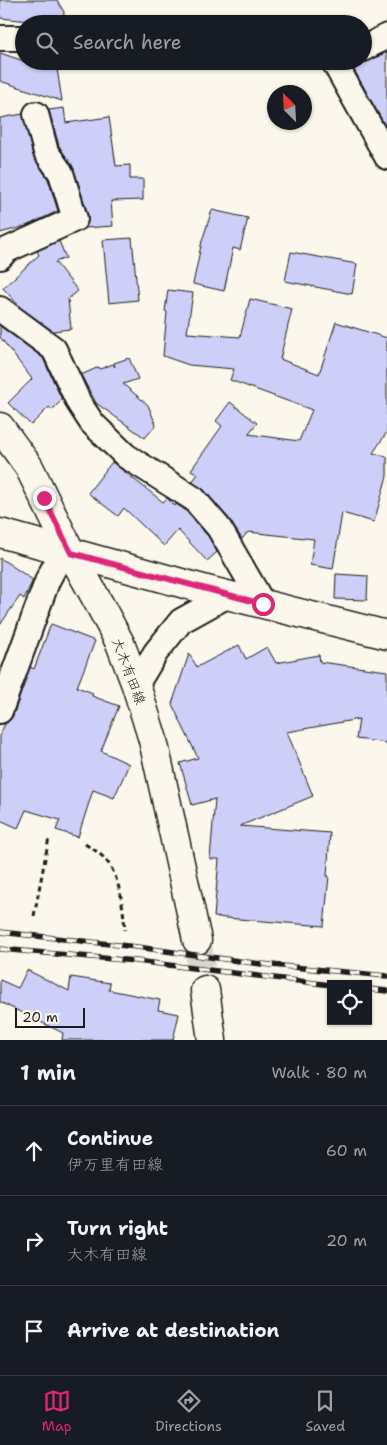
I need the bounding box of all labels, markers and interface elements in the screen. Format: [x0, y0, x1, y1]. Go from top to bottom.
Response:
search box [15, 15, 372, 70]
icon: search [33, 29, 61, 57]
text: Search here [73, 30, 182, 55]
north arrow [267, 85, 312, 130]
route end [33, 487, 56, 510]
route start [252, 593, 275, 616]
street label: 大木有田線 [108, 635, 150, 707]
map controls [327, 980, 372, 1025]
button: locate [327, 980, 372, 1025]
scale bar [15, 1005, 85, 1028]
text: 20 m [22, 1008, 58, 1026]
text: 1 min [20, 1059, 76, 1087]
text: Walk · 80 m [272, 1062, 367, 1083]
text: Continue [67, 1126, 153, 1151]
icon: ahead [20, 1137, 48, 1165]
text: 60 m [326, 1140, 367, 1161]
text: 伊万里有田線 [67, 1154, 163, 1175]
text: Turn right [67, 1216, 168, 1241]
icon: right [20, 1227, 48, 1255]
text: 20 m [326, 1230, 367, 1251]
text: 大木有田線 [67, 1244, 147, 1265]
icon: arrive [20, 1317, 48, 1345]
text: Arrive at destination [67, 1318, 279, 1343]
tab: Map [42, 1387, 72, 1435]
tab: Directions [155, 1387, 222, 1435]
tab: Saved [306, 1387, 345, 1435]

